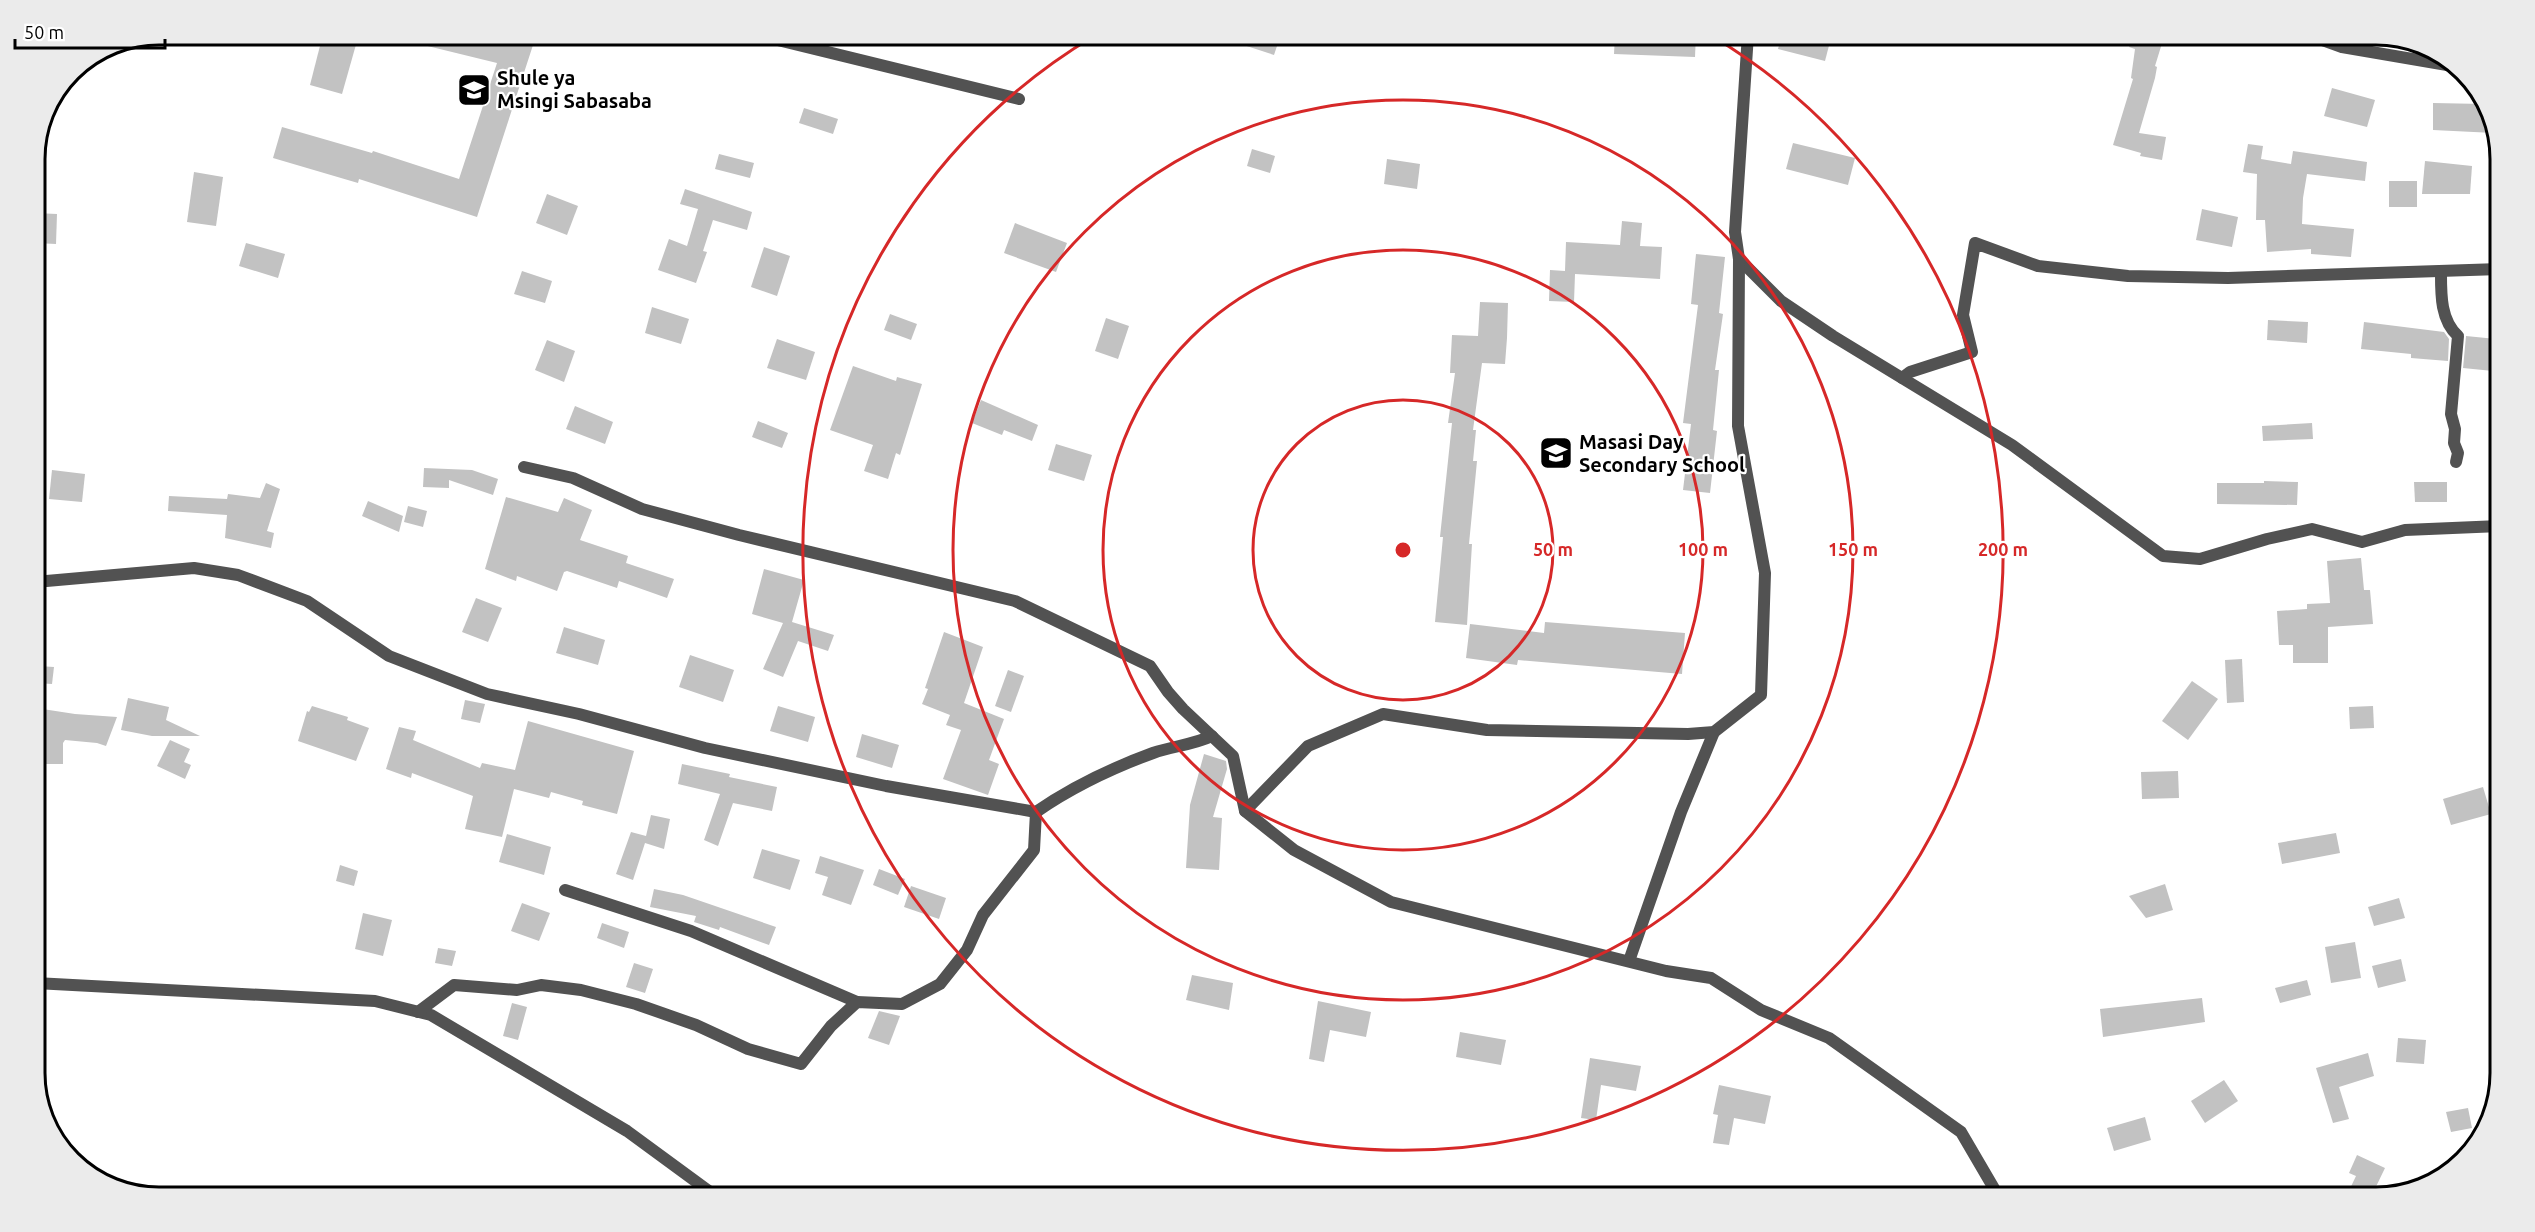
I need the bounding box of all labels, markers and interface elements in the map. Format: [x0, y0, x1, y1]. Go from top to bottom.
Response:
scale bar [15, 12, 165, 50]
text: 50 m [24, 22, 64, 42]
place label: Shule ya Msingi Sabasaba [497, 66, 652, 112]
school or university icon: Shule ya Msingi Sabasaba [456, 72, 492, 108]
place label: Masasi Day Secondary School [1579, 430, 1745, 476]
school or university icon: Masasi Day Secondary School [1538, 435, 1574, 471]
text: 50 m [1533, 539, 1573, 559]
text: 100 m [1678, 539, 1728, 559]
text: 150 m [1828, 539, 1878, 559]
text: 200 m [1978, 539, 2028, 559]
centre of rings [1393, 540, 1413, 560]

